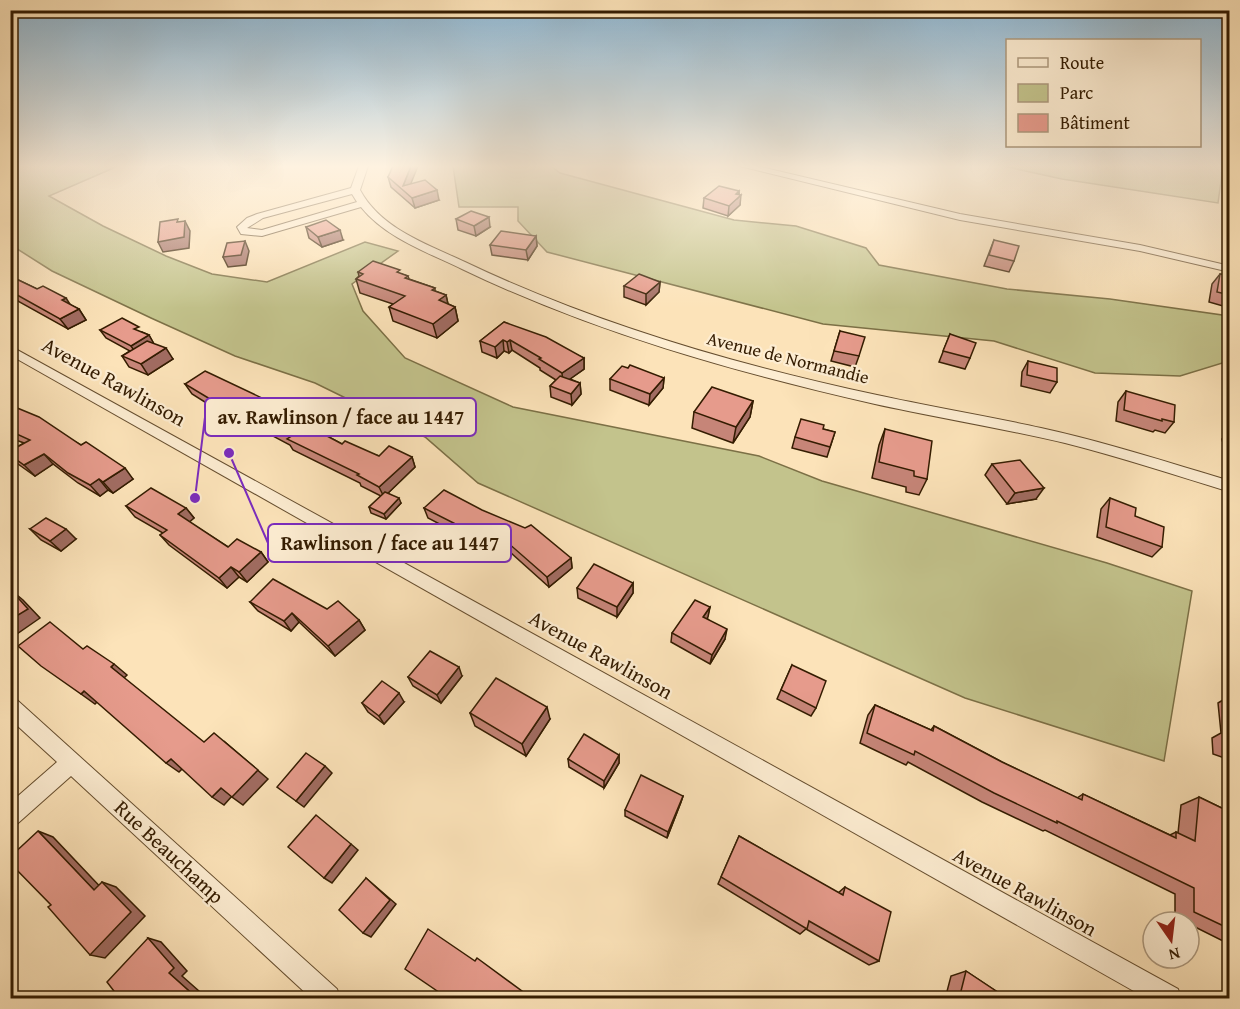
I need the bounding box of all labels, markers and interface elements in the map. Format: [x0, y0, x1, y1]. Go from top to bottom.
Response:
legend [1006, 39, 1201, 147]
text: Route [1060, 49, 1104, 76]
text: Parc [1060, 79, 1093, 106]
text: Bâtiment [1060, 109, 1130, 136]
street label: Avenue de Normandie [704, 324, 872, 391]
street label: Avenue Rawlinson [37, 329, 192, 434]
callout: av. Rawlinson / face au 1447 [205, 398, 476, 436]
text: av. Rawlinson / face au 1447 [218, 402, 464, 431]
callout: Rawlinson / face au 1447 [268, 524, 511, 562]
text: Rawlinson / face au 1447 [281, 528, 499, 557]
street label: Avenue Rawlinson [524, 602, 679, 707]
street label: Rue Beauchamp [108, 792, 231, 911]
street label: Avenue Rawlinson [948, 839, 1103, 944]
north arrow [1141, 910, 1201, 970]
text: N [1166, 942, 1183, 968]

